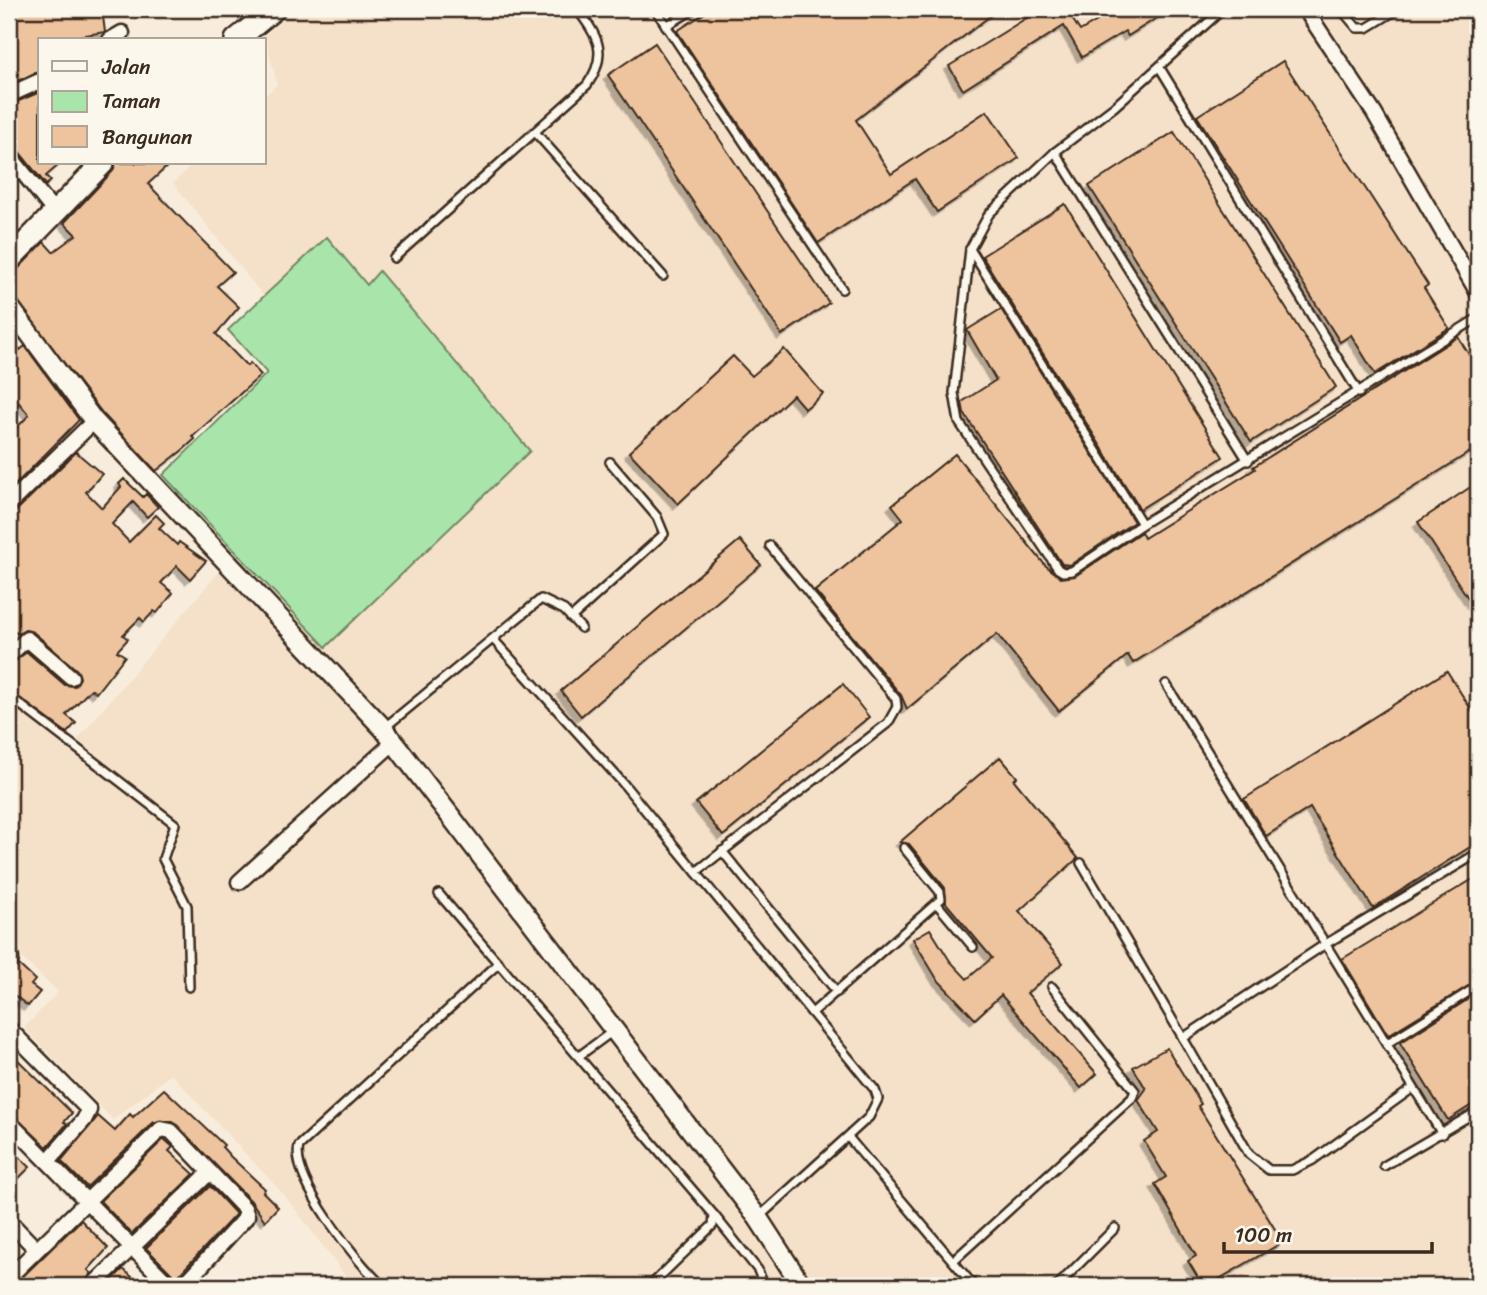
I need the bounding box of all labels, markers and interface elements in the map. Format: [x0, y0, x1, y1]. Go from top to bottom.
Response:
legend [38, 38, 266, 164]
text: Jalan [101, 48, 150, 86]
text: Taman [102, 82, 160, 120]
text: Bangunan [102, 118, 192, 156]
scale bar [1224, 1211, 1433, 1255]
text: 100 m [1235, 1216, 1292, 1254]

